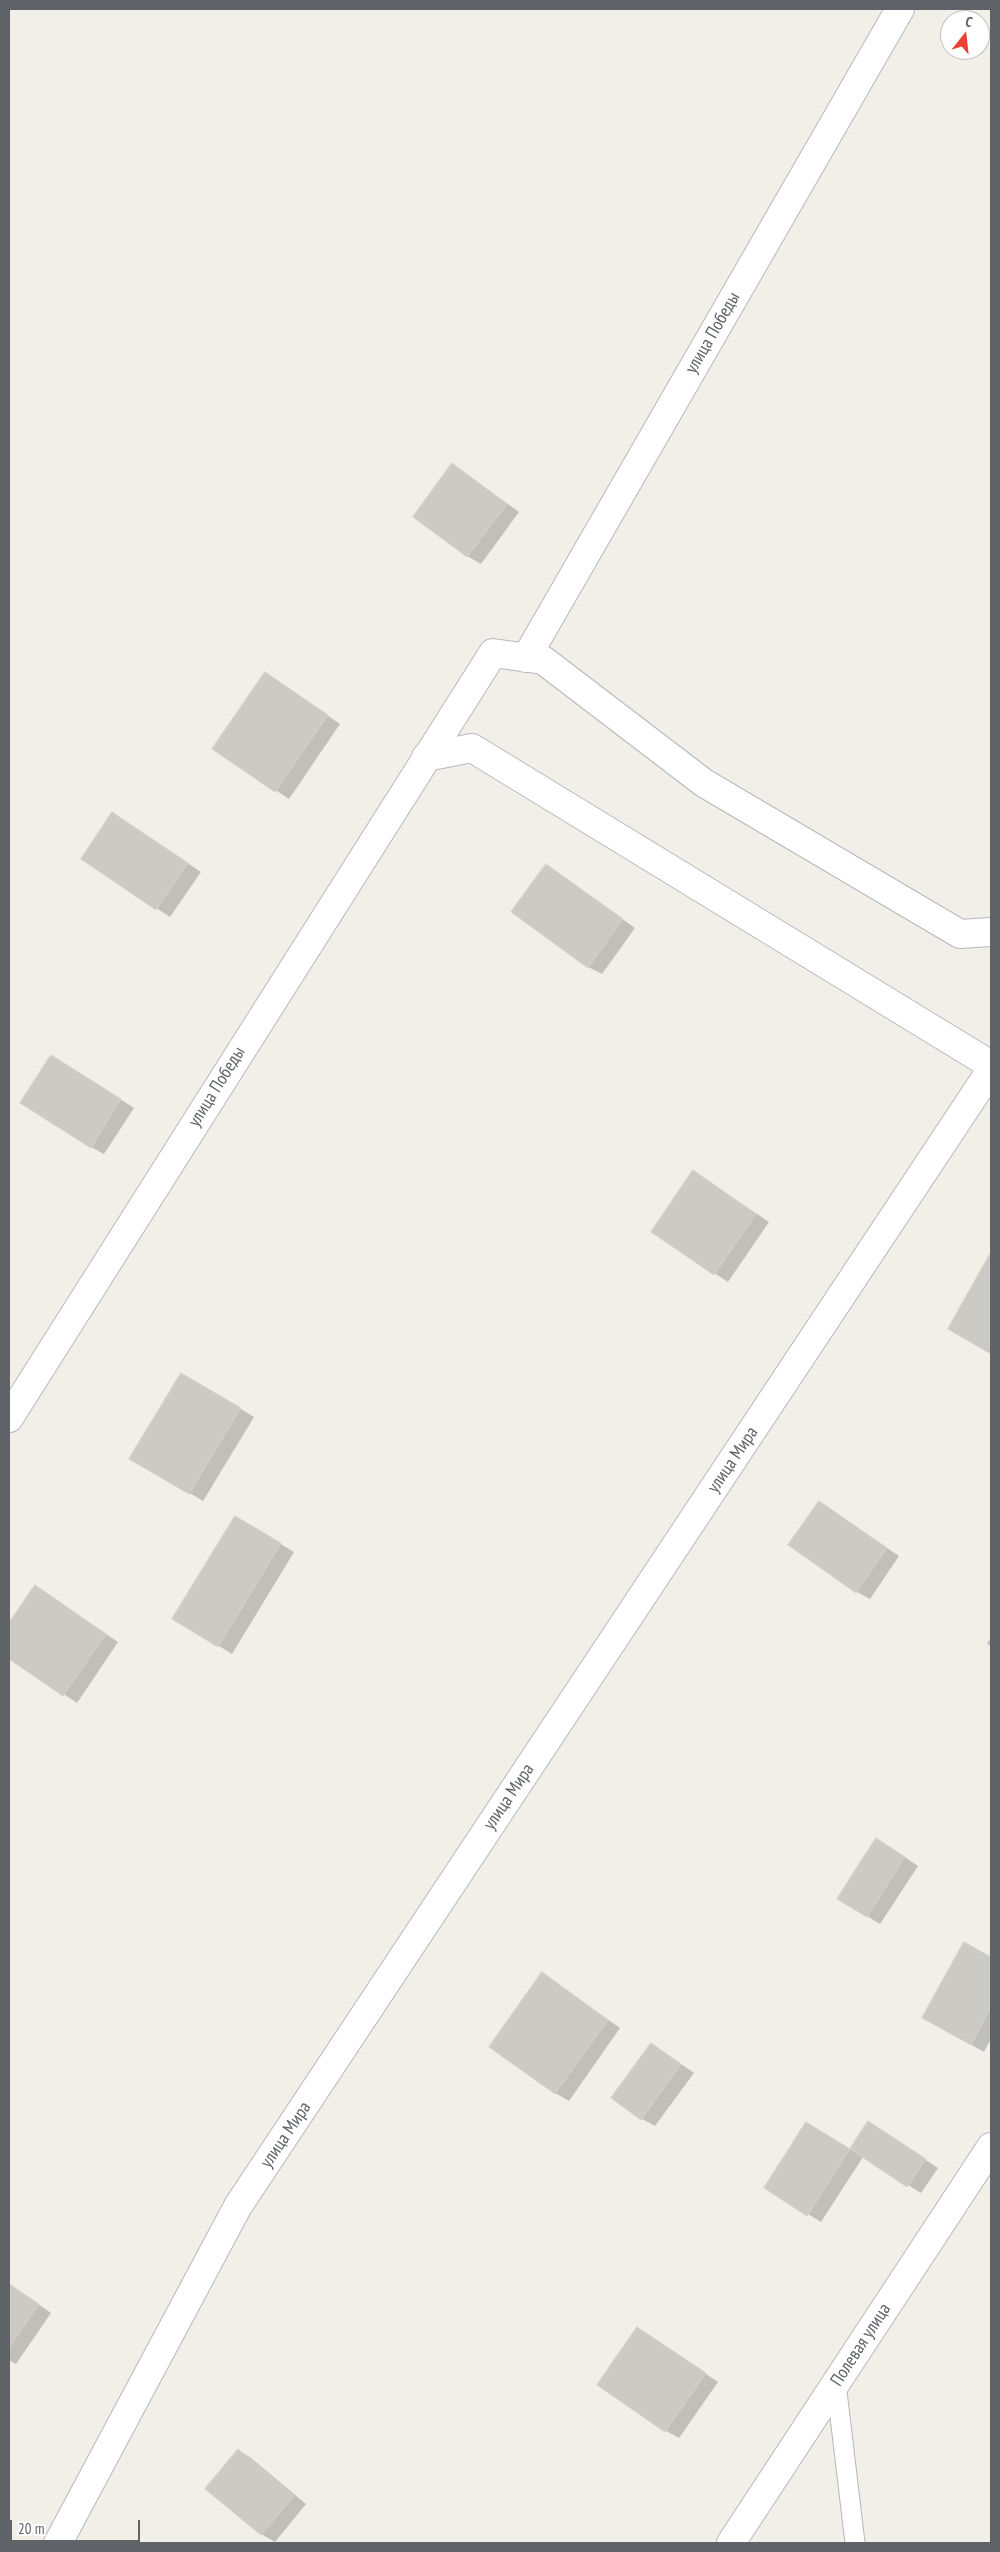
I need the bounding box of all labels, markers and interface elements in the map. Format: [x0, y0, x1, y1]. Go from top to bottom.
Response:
north arrow [940, 10, 990, 60]
text: С [963, 12, 974, 31]
street label: улица Победы [681, 288, 745, 378]
street label: улица Победы [184, 1043, 250, 1131]
street label: улица Мира [703, 1423, 763, 1497]
street label: улица Мира [479, 1760, 539, 1834]
street label: улица Мира [256, 2098, 316, 2172]
street label: Полевая улица [826, 2300, 896, 2390]
scale bar [12, 2510, 142, 2542]
text: 20 m [18, 2519, 44, 2538]

